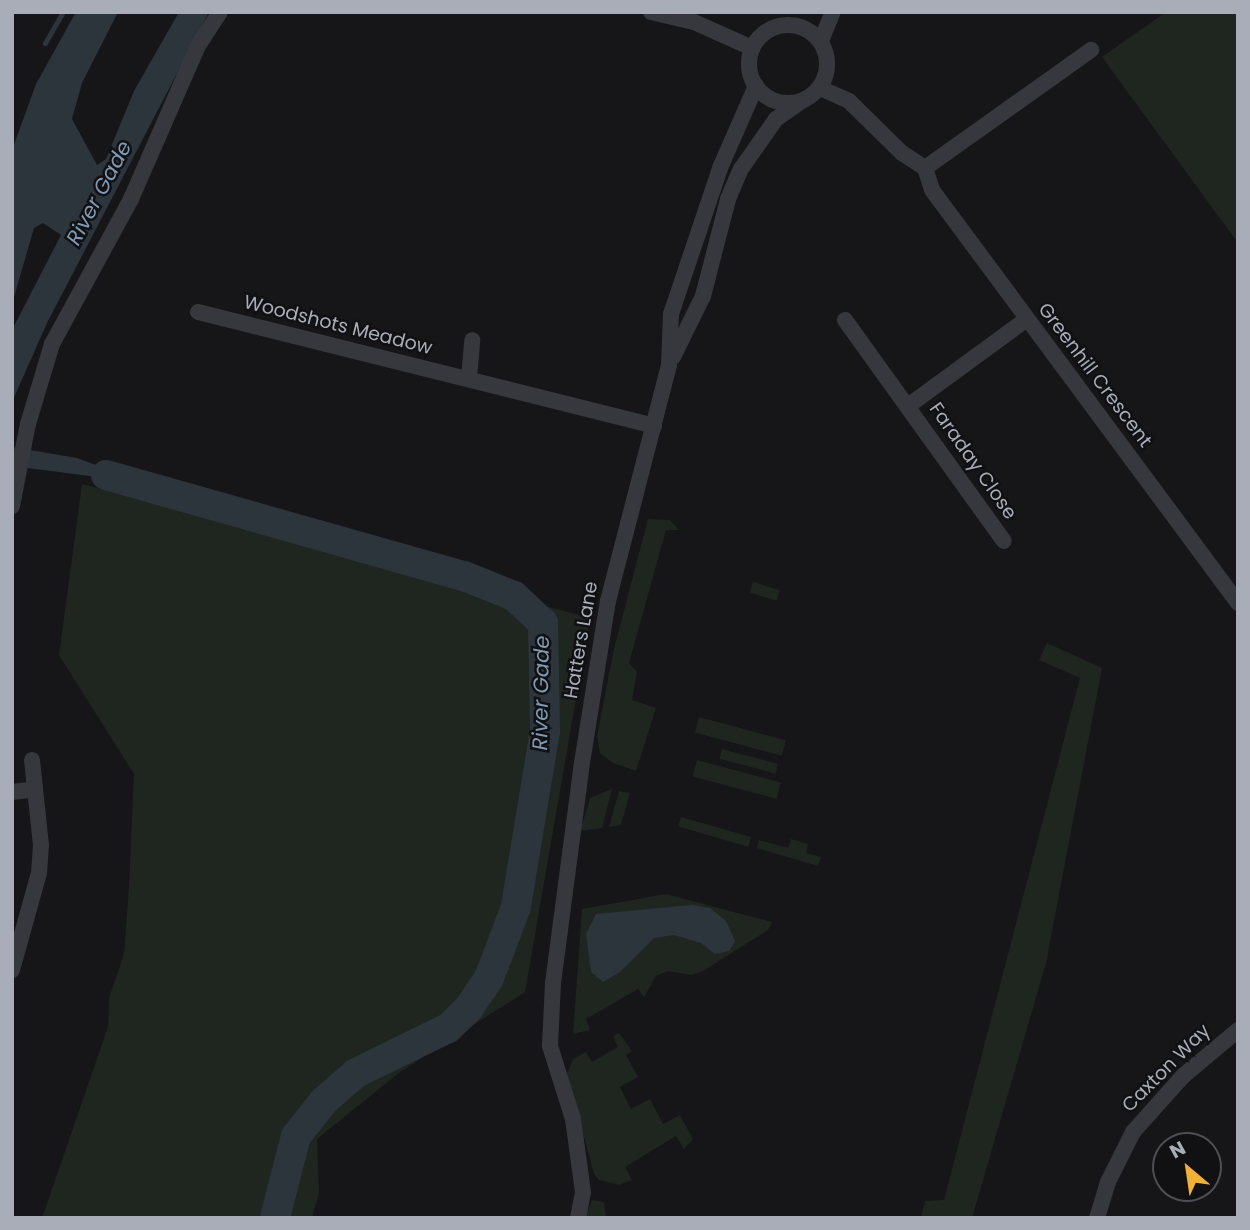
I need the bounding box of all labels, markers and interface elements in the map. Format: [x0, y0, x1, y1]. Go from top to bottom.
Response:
water label: River Gade [61, 137, 137, 249]
street label: Woodshots Meadow [241, 291, 435, 359]
street label: Greenhill Crescent [1033, 298, 1157, 452]
street label: Faraday Close [924, 398, 1022, 524]
street label: Hatters Lane [559, 580, 603, 700]
water label: River Gade [527, 636, 555, 750]
street label: Caxton Way [1117, 1019, 1215, 1117]
north arrow [1152, 1132, 1222, 1202]
text: N [1165, 1135, 1190, 1165]

